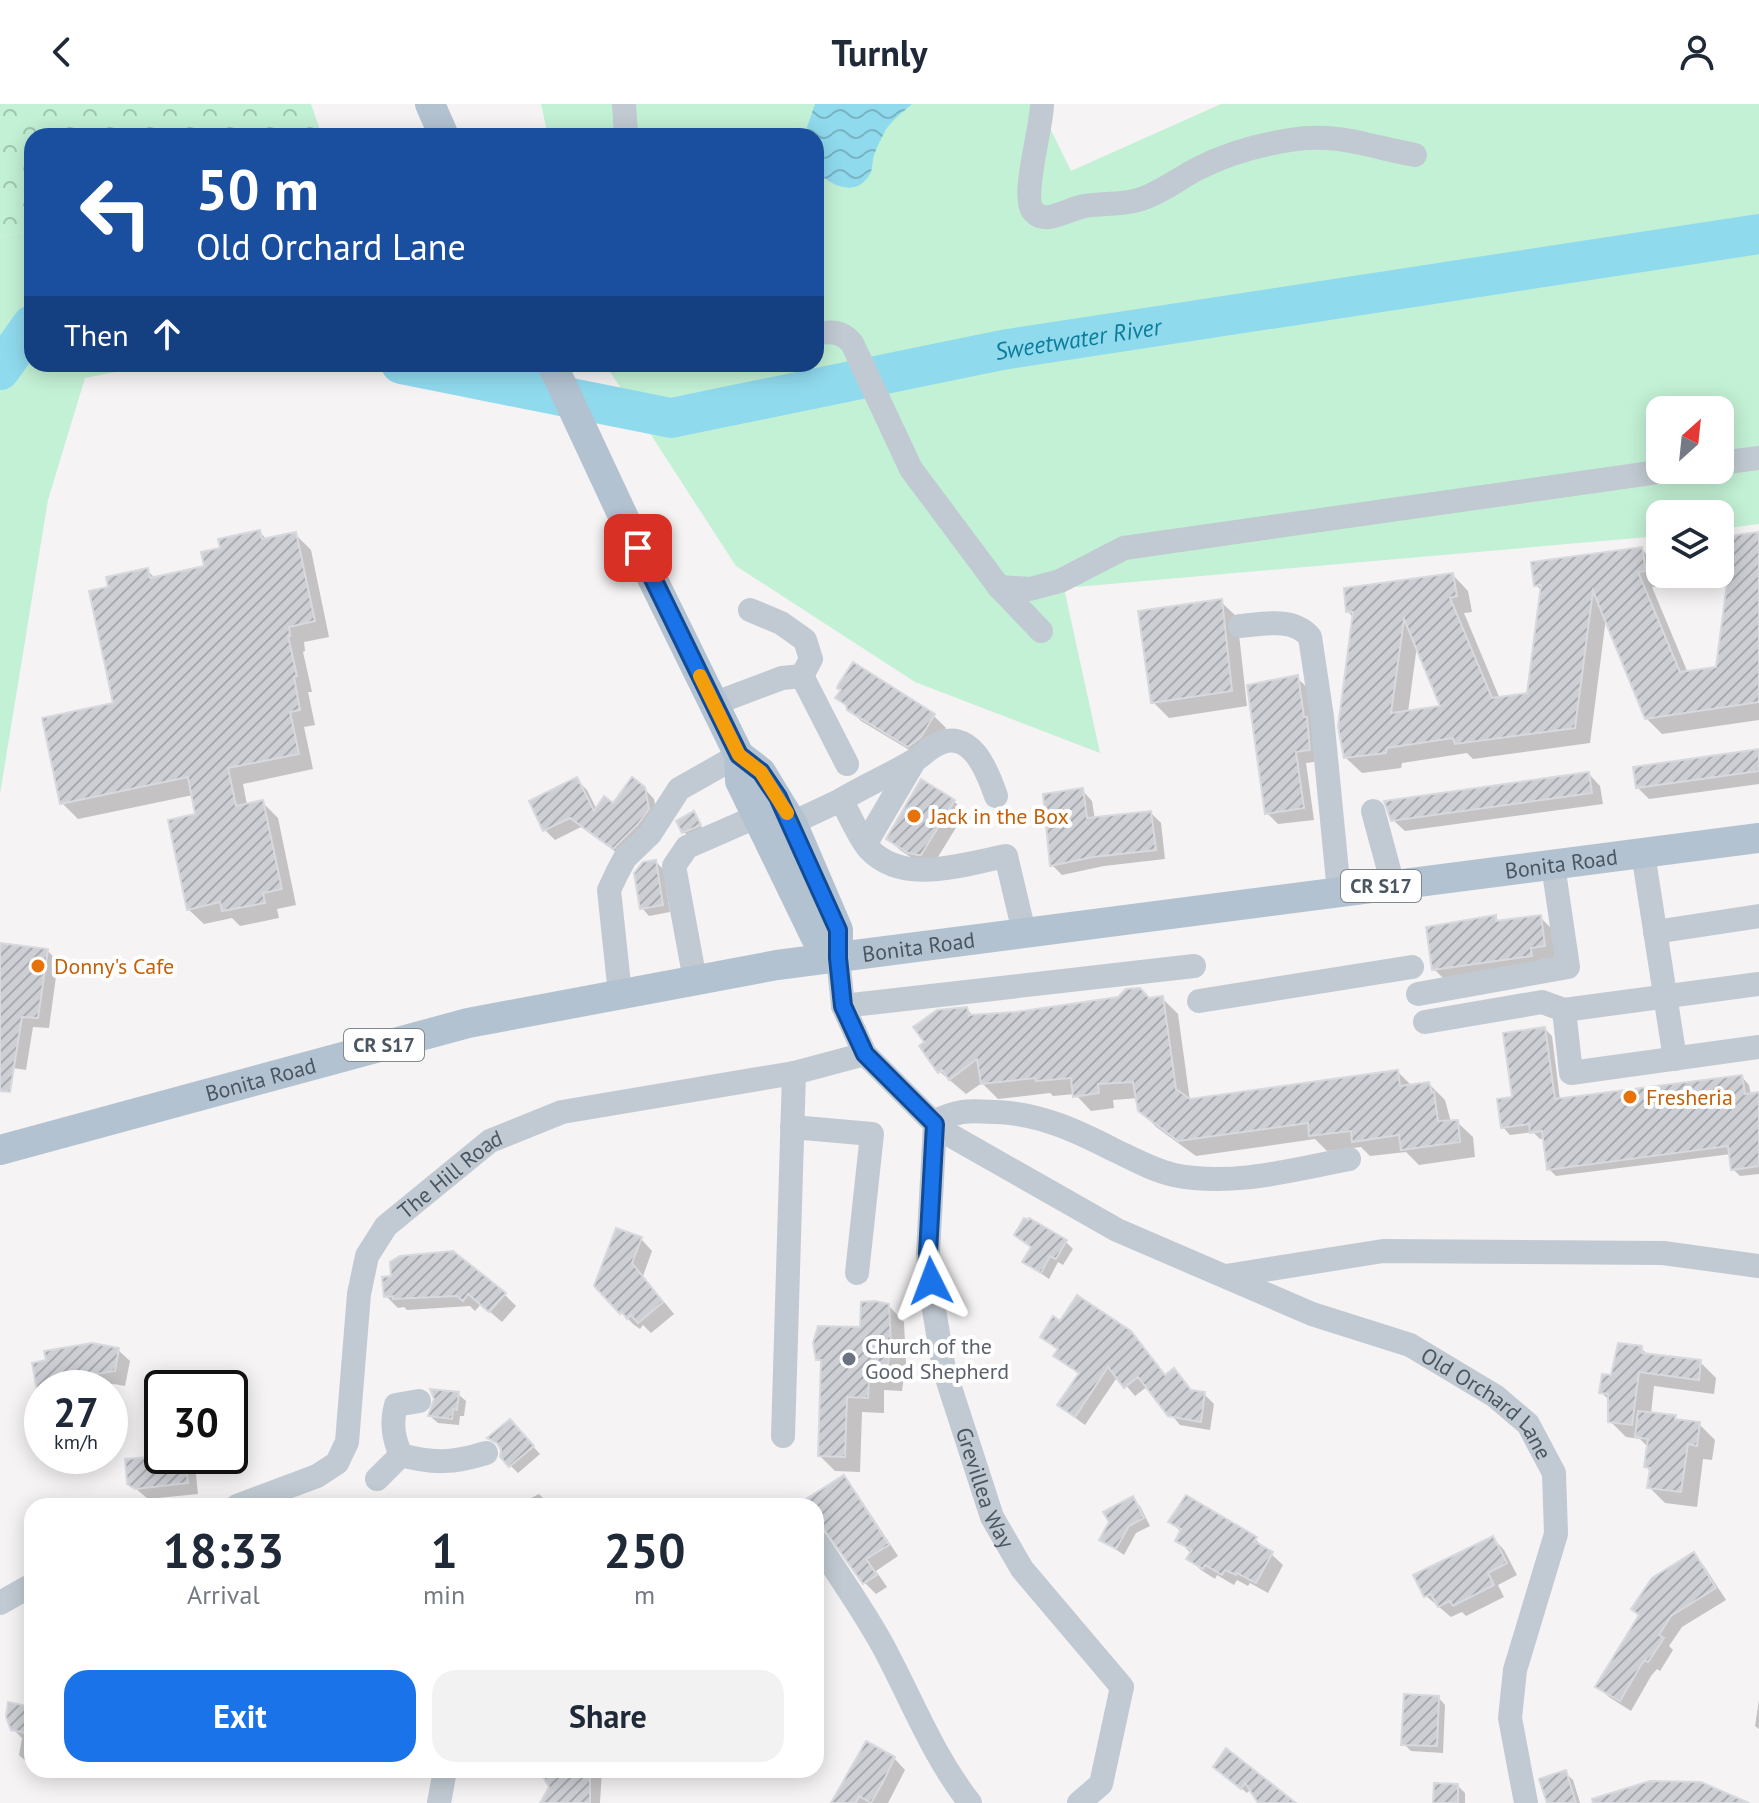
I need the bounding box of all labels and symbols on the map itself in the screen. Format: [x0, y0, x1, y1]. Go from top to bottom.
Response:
water label: Sweetwater River [992, 310, 1165, 367]
north arrow [1646, 396, 1734, 484]
pin [604, 514, 672, 582]
place label: Jack in the Box [929, 802, 1069, 830]
marker: Jack in the Box [905, 807, 923, 825]
street label: Bonita Road [1503, 842, 1619, 885]
road number: CR S17 [1341, 870, 1421, 902]
street label: Bonita Road [860, 926, 977, 968]
place label: Donny's Cafe [54, 952, 174, 980]
marker: Donny's Cafe [29, 957, 47, 975]
road number: CR S17 [344, 1029, 424, 1061]
street label: Bonita Road [202, 1051, 319, 1108]
place label: Fresheria [1646, 1083, 1733, 1111]
marker: Fresheria [1621, 1088, 1639, 1106]
street label: The Hill Road [392, 1124, 506, 1225]
position arrow [889, 1239, 973, 1323]
place label: Church of the Good Shepherd [865, 1332, 1009, 1385]
street label: Old Orchard Lane [1416, 1341, 1558, 1464]
marker: Church of the Good Shepherd [840, 1350, 858, 1368]
speed limit sign: 30 [144, 1370, 248, 1474]
street label: Grevillea Way [950, 1424, 1021, 1554]

